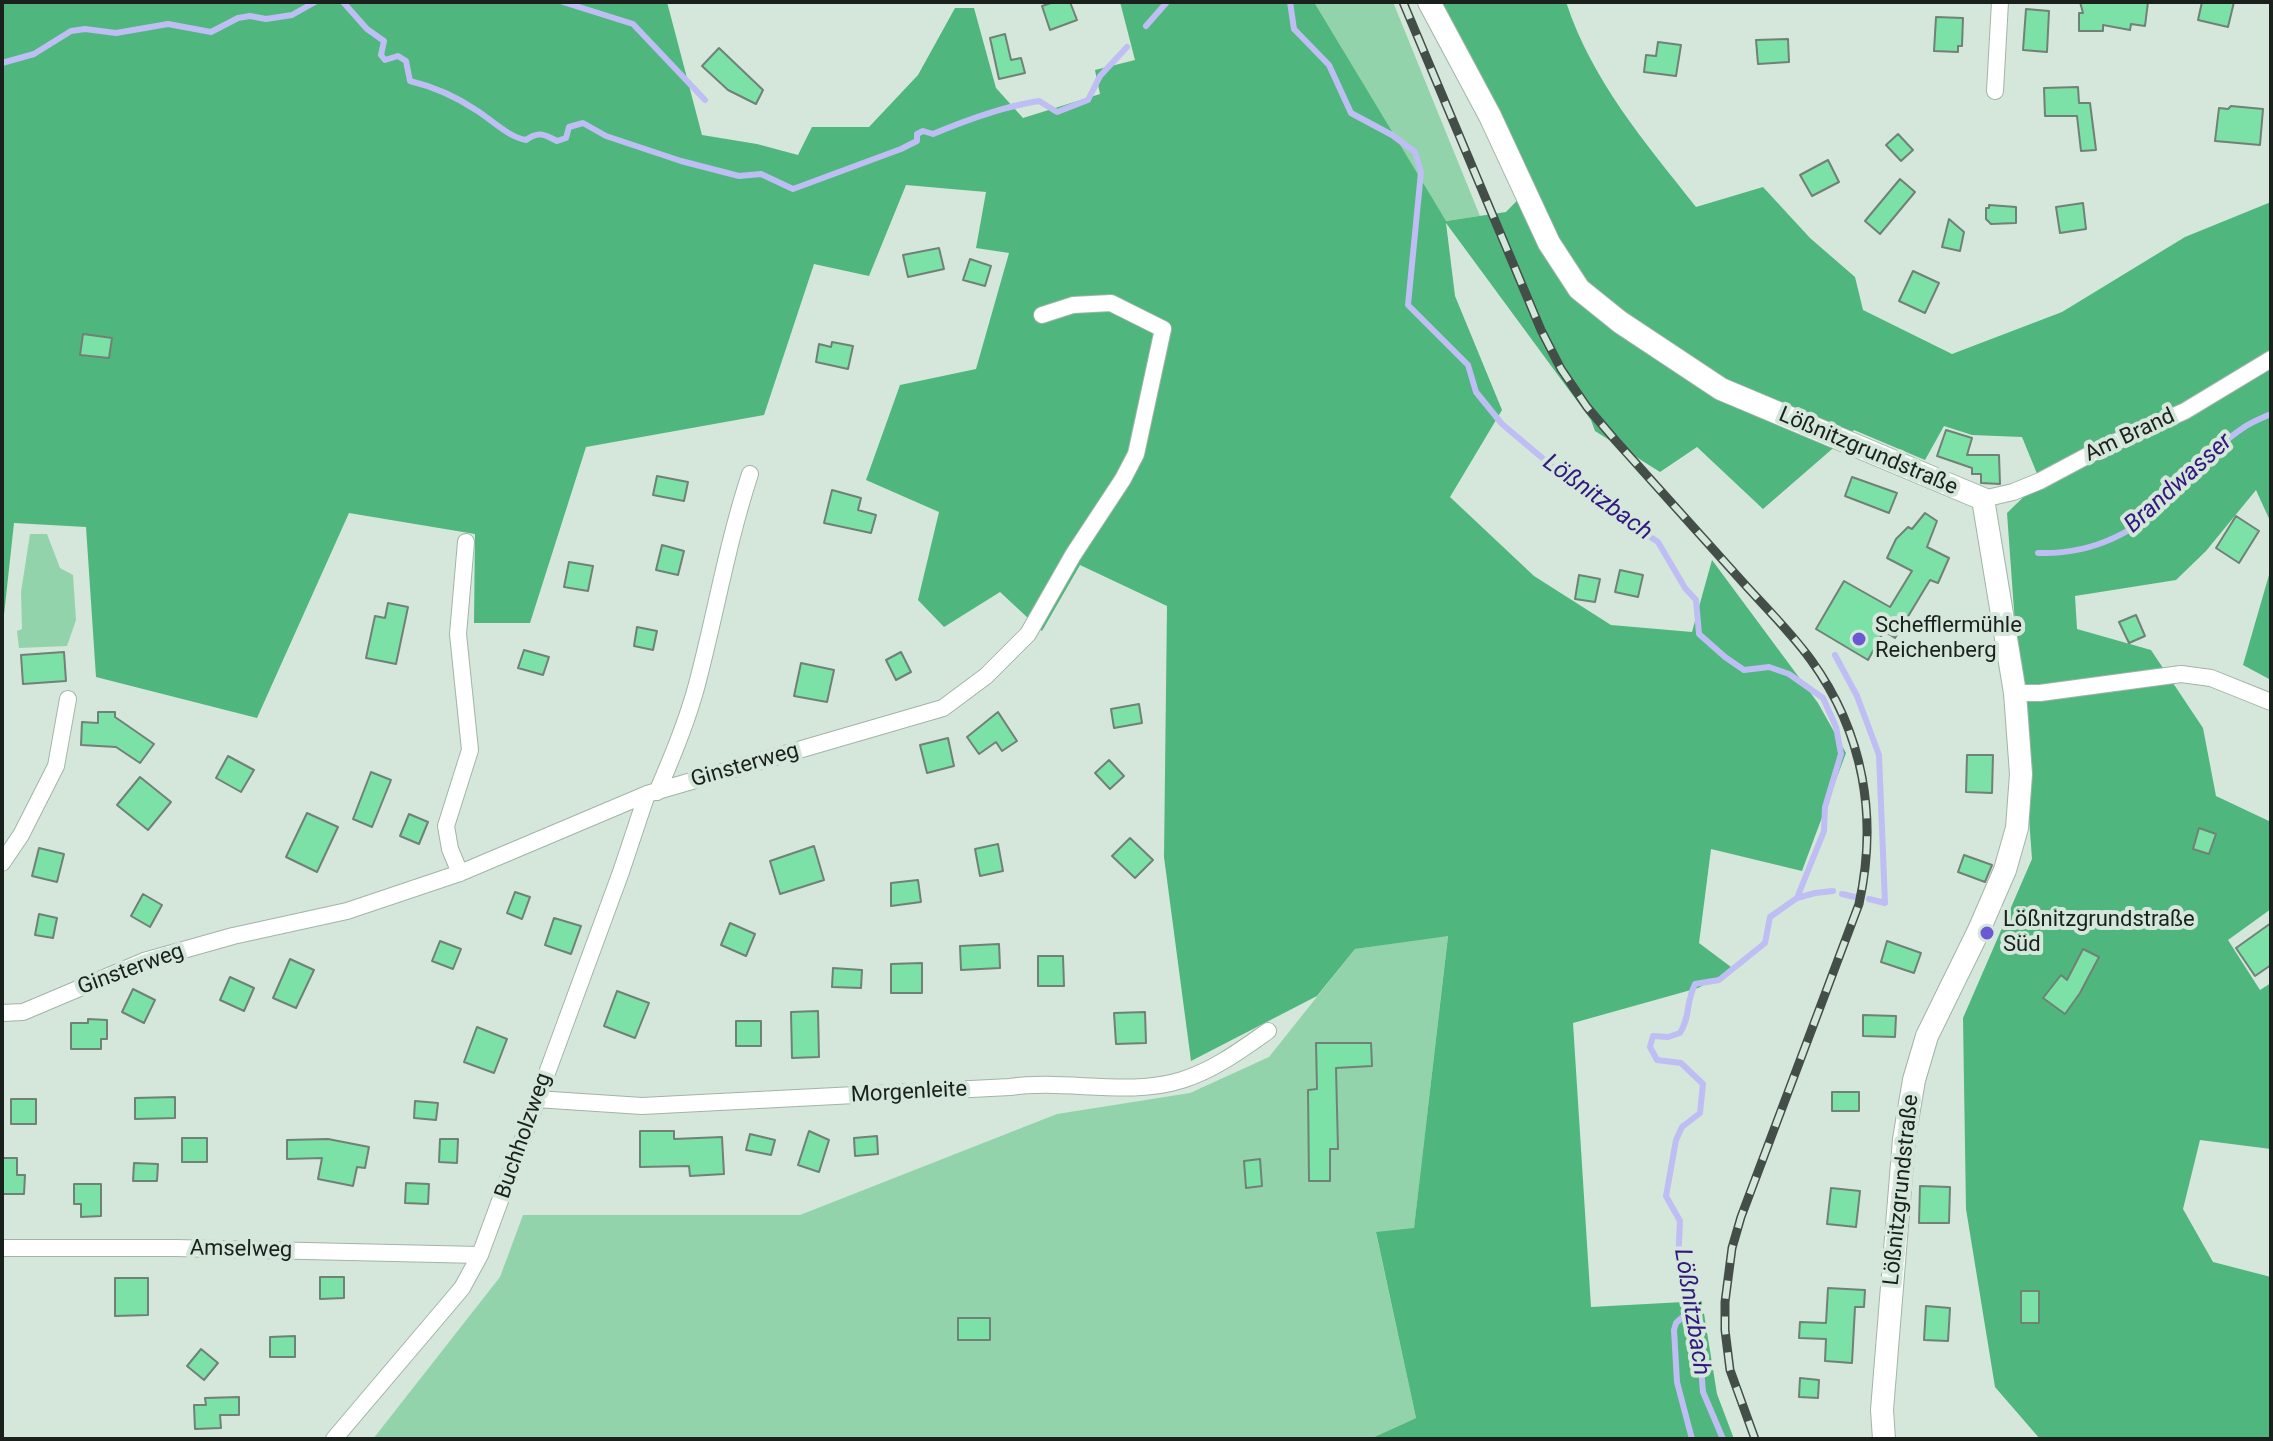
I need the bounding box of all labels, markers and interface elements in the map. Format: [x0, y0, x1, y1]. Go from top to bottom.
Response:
street label: Lößnitzgrundstraße [1775, 402, 1961, 502]
street label: Am Brand [2081, 404, 2179, 468]
water label: Brandwasser [2119, 428, 2239, 540]
water label: Lößnitzbach [1537, 449, 1657, 547]
place label: Schefflermühle Reichenberg [1875, 613, 2022, 664]
marker: Schefflermühle Reichenberg [1850, 630, 1868, 648]
street label: Ginsterweg [688, 738, 802, 794]
place label: Lößnitzgrundstraße Süd [2003, 907, 2195, 958]
marker: Lößnitzgrundstraße Süd [1978, 924, 1996, 942]
street label: Ginsterweg [74, 939, 188, 1001]
street label: Buchholzweg [490, 1070, 558, 1202]
street label: Morgenleite [850, 1077, 968, 1109]
street label: Lößnitzgrundstraße [1879, 1093, 1925, 1287]
street label: Amselweg [189, 1236, 293, 1264]
water label: Lößnitzbach [1667, 1246, 1715, 1378]

